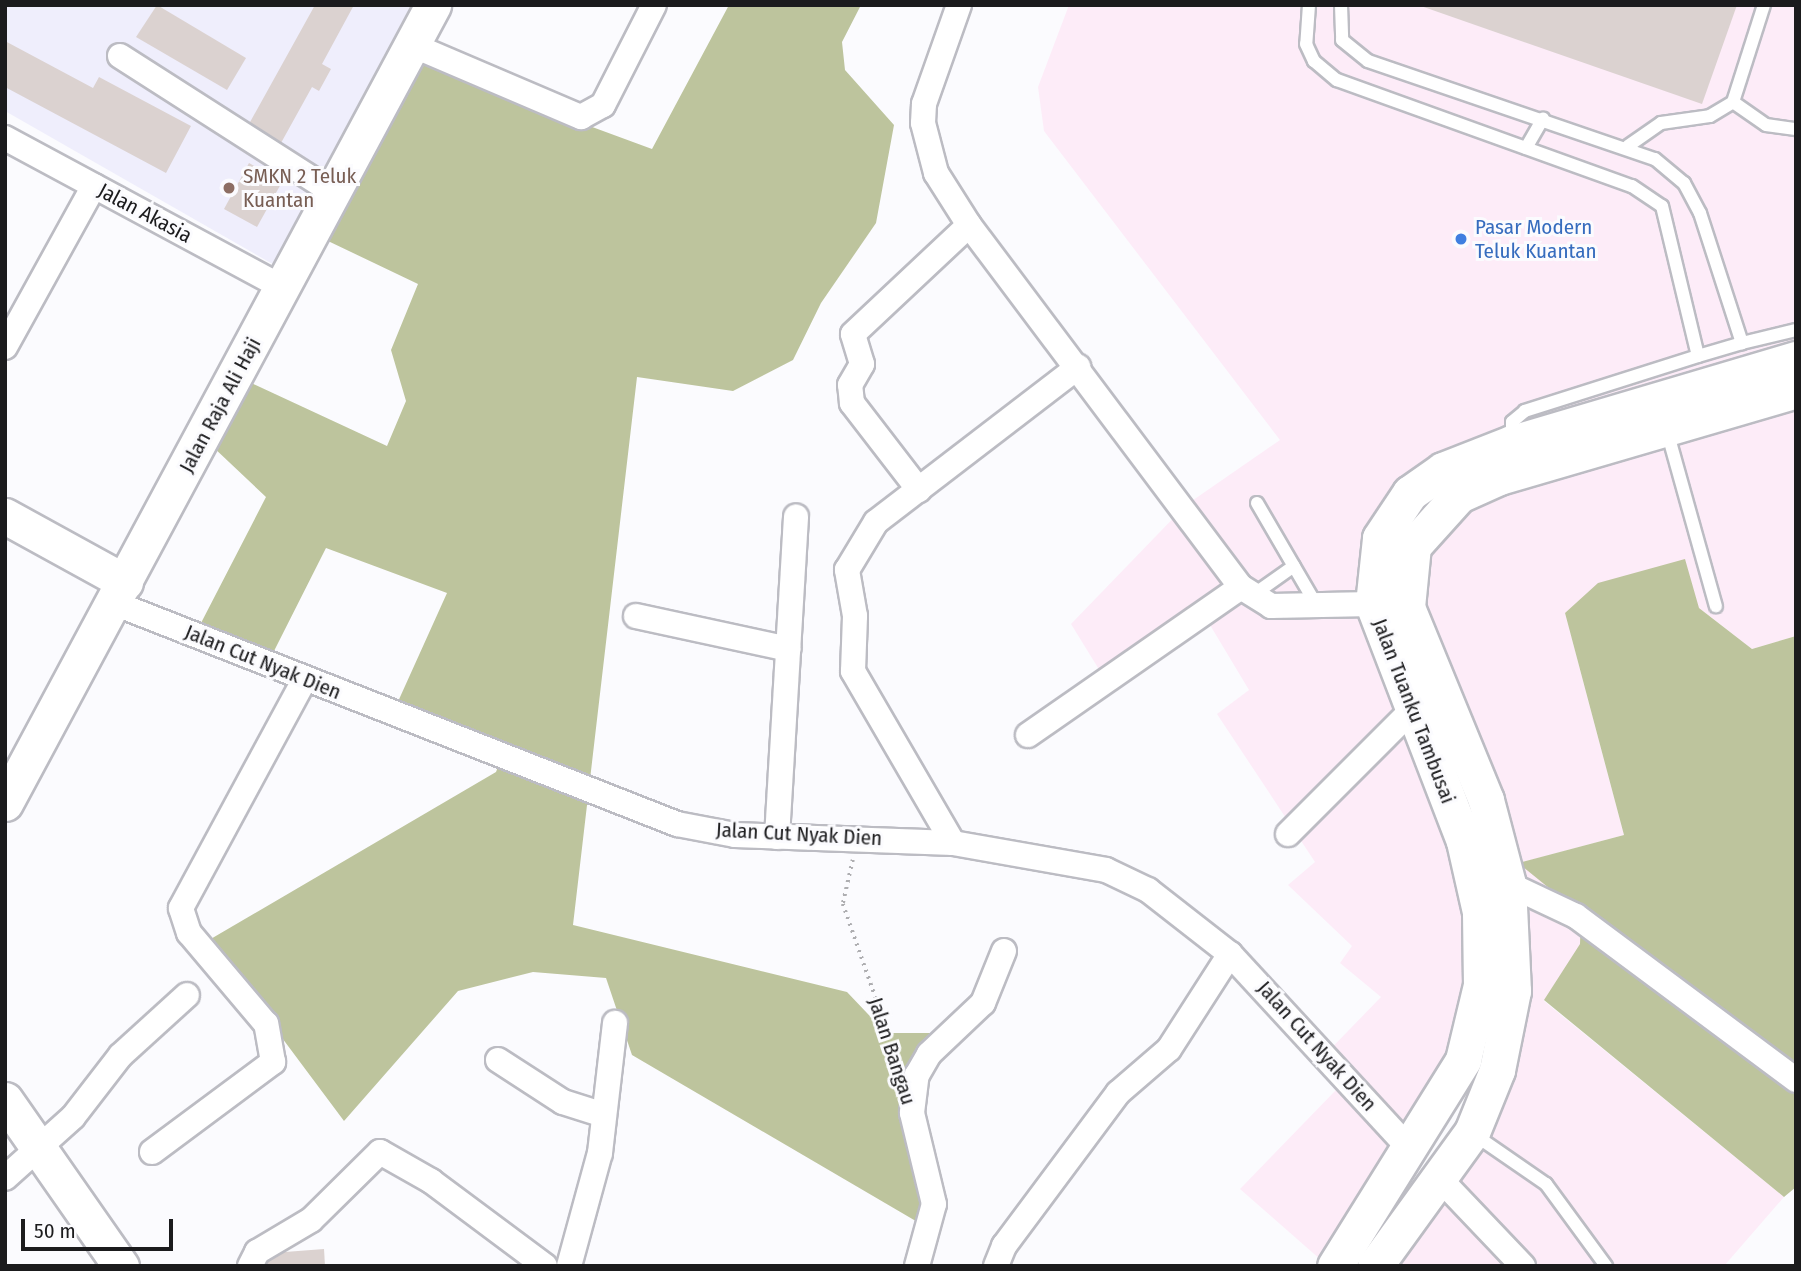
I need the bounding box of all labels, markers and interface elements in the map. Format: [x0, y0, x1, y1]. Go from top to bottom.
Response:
place label: SMKN 2 Teluk Kuantan [243, 163, 356, 213]
street label: Jalan Akasia [94, 178, 196, 248]
marker: SMKN 2 Teluk Kuantan [221, 180, 237, 196]
place label: Pasar Modern Teluk Kuantan [1475, 214, 1597, 264]
marker: Pasar Modern Teluk Kuantan [1453, 231, 1469, 247]
street label: Jalan Raja Ali Haji [174, 333, 266, 477]
street label: Jalan Tuanku Tambusai [1367, 615, 1461, 807]
street label: Jalan Cut Nyak Dien [181, 619, 345, 705]
street label: Jalan Cut Nyak Dien [715, 817, 883, 851]
street label: Jalan Cut Nyak Dien [1252, 976, 1382, 1116]
street label: Jalan Bangau [863, 994, 921, 1108]
scale bar [24, 1204, 177, 1248]
text: 50 m [34, 1218, 76, 1244]

